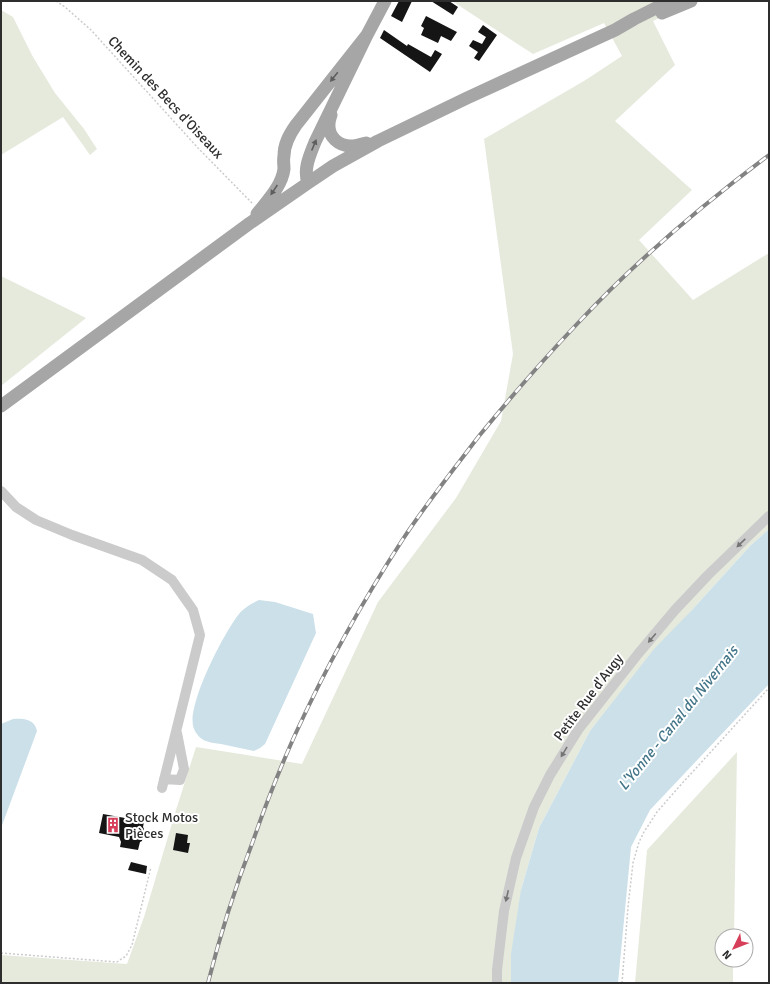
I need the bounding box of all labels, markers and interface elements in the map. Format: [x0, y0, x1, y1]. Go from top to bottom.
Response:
street label: Chemin des Becs d'Oiseaux [104, 33, 227, 163]
one-way arrow [330, 71, 338, 82]
one-way arrow [311, 139, 317, 151]
one-way arrow [271, 184, 278, 196]
one-way arrow [736, 539, 746, 548]
one-way arrow [647, 633, 656, 643]
water label: L'Yonne - Canal du Nivernais [614, 641, 743, 794]
street label: Petite Rue d'Augy [550, 650, 627, 744]
one-way arrow [561, 746, 568, 758]
place label: Stock Motos Pièces [125, 809, 198, 842]
building icon: Stock Motos Pièces [104, 816, 122, 834]
one-way arrow [504, 890, 510, 902]
north arrow [714, 928, 754, 968]
text: N [720, 947, 734, 962]

